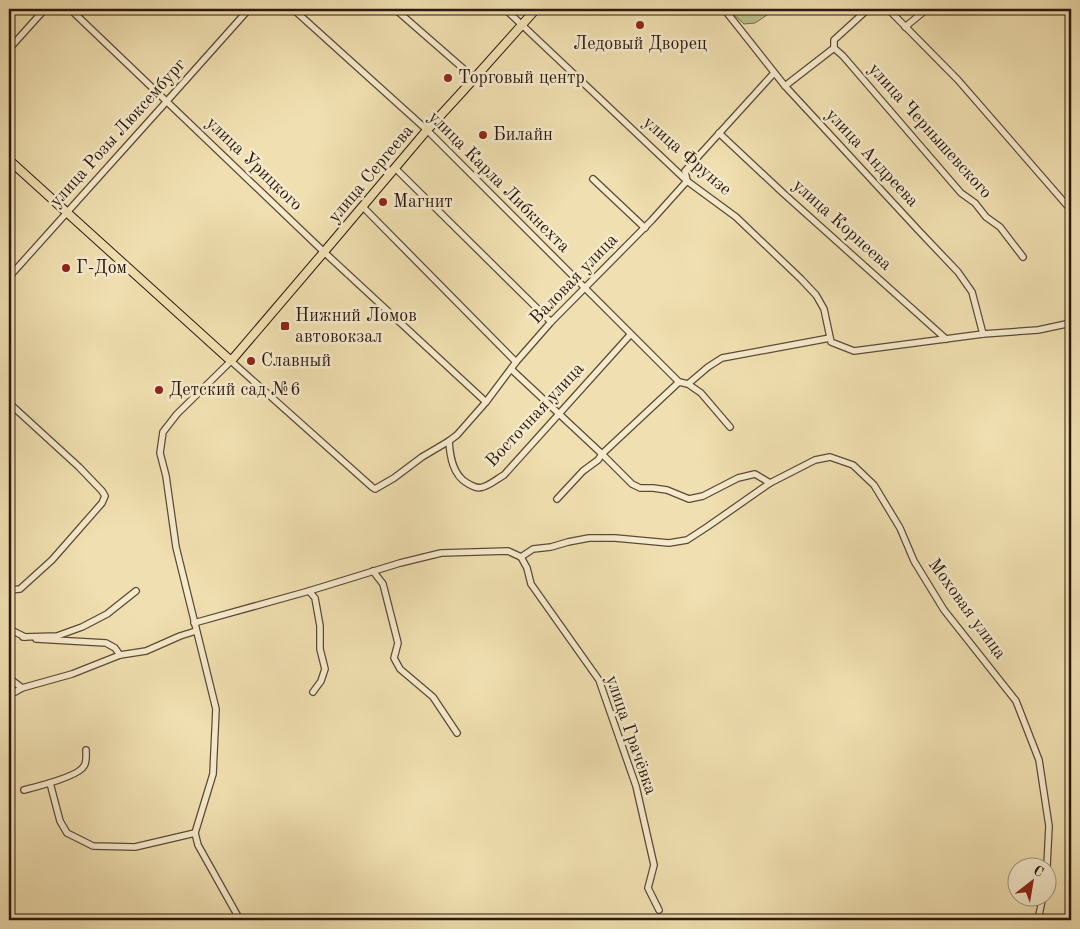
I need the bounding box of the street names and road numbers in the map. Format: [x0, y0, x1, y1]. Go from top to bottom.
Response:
street label: улица Розы Люксембург [47, 55, 189, 211]
street label: улица Чернышевского [865, 60, 995, 202]
street label: улица Андреева [822, 105, 922, 211]
street label: улица Карла Либкнехта [425, 108, 573, 256]
street label: улица Фрунзе [639, 113, 735, 199]
street label: улица Урицкого [202, 114, 306, 214]
street label: улица Сергеева [325, 122, 417, 226]
street label: улица Корнеева [789, 176, 895, 274]
street label: Валовая улица [527, 230, 621, 327]
street label: Восточная улица [482, 359, 588, 470]
street label: Моховая улица [925, 555, 1009, 663]
street label: улица Грачёвка [602, 673, 660, 797]

